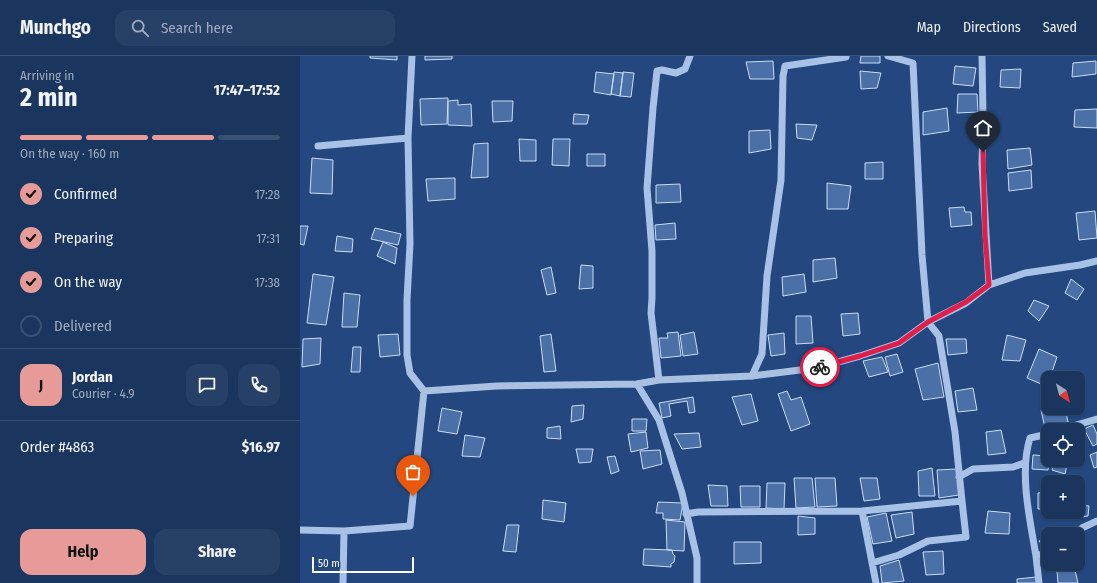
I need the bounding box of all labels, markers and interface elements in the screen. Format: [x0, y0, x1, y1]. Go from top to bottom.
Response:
search box [115, 10, 395, 46]
text: Munchgo [20, 16, 91, 39]
icon: search [129, 17, 151, 39]
text: Search here [161, 19, 233, 37]
text: Map [917, 19, 941, 36]
text: Directions [963, 19, 1021, 36]
text: Saved [1043, 19, 1077, 36]
text: Arriving in [20, 68, 74, 83]
text: 17:47–17:52 [214, 81, 280, 99]
text: 2 min [20, 82, 78, 113]
pin [966, 111, 1000, 152]
icon: home [972, 117, 994, 139]
text: On the way · 160 m [20, 146, 119, 161]
icon: check [20, 183, 42, 205]
text: Confirmed [54, 185, 117, 203]
text: 17:28 [255, 187, 280, 202]
icon: check [20, 227, 42, 249]
text: Preparing [54, 229, 113, 247]
text: 17:31 [256, 231, 280, 246]
icon: check [20, 271, 42, 293]
text: On the way [54, 273, 122, 291]
text: 17:38 [254, 275, 280, 290]
text: Delivered [54, 317, 112, 335]
courier [800, 347, 840, 387]
icon: bike [809, 356, 831, 378]
button: chat [186, 364, 228, 406]
button: phone [238, 364, 280, 406]
text: Jordan [72, 368, 113, 386]
north arrow [1041, 371, 1085, 415]
map controls [1041, 371, 1085, 571]
text: J [39, 376, 43, 394]
text: Courier · 4.9 [72, 386, 135, 401]
button: locate [1041, 423, 1085, 467]
text: Order #4863 [20, 438, 94, 456]
text: $16.97 [242, 438, 280, 456]
pin [396, 455, 430, 496]
icon: bag [402, 461, 424, 483]
button: + [1041, 475, 1085, 519]
button: − [1041, 527, 1085, 571]
button: Help [20, 529, 146, 575]
button: Share [154, 529, 280, 575]
scale bar [312, 555, 414, 574]
text: 50 m [318, 557, 340, 570]

